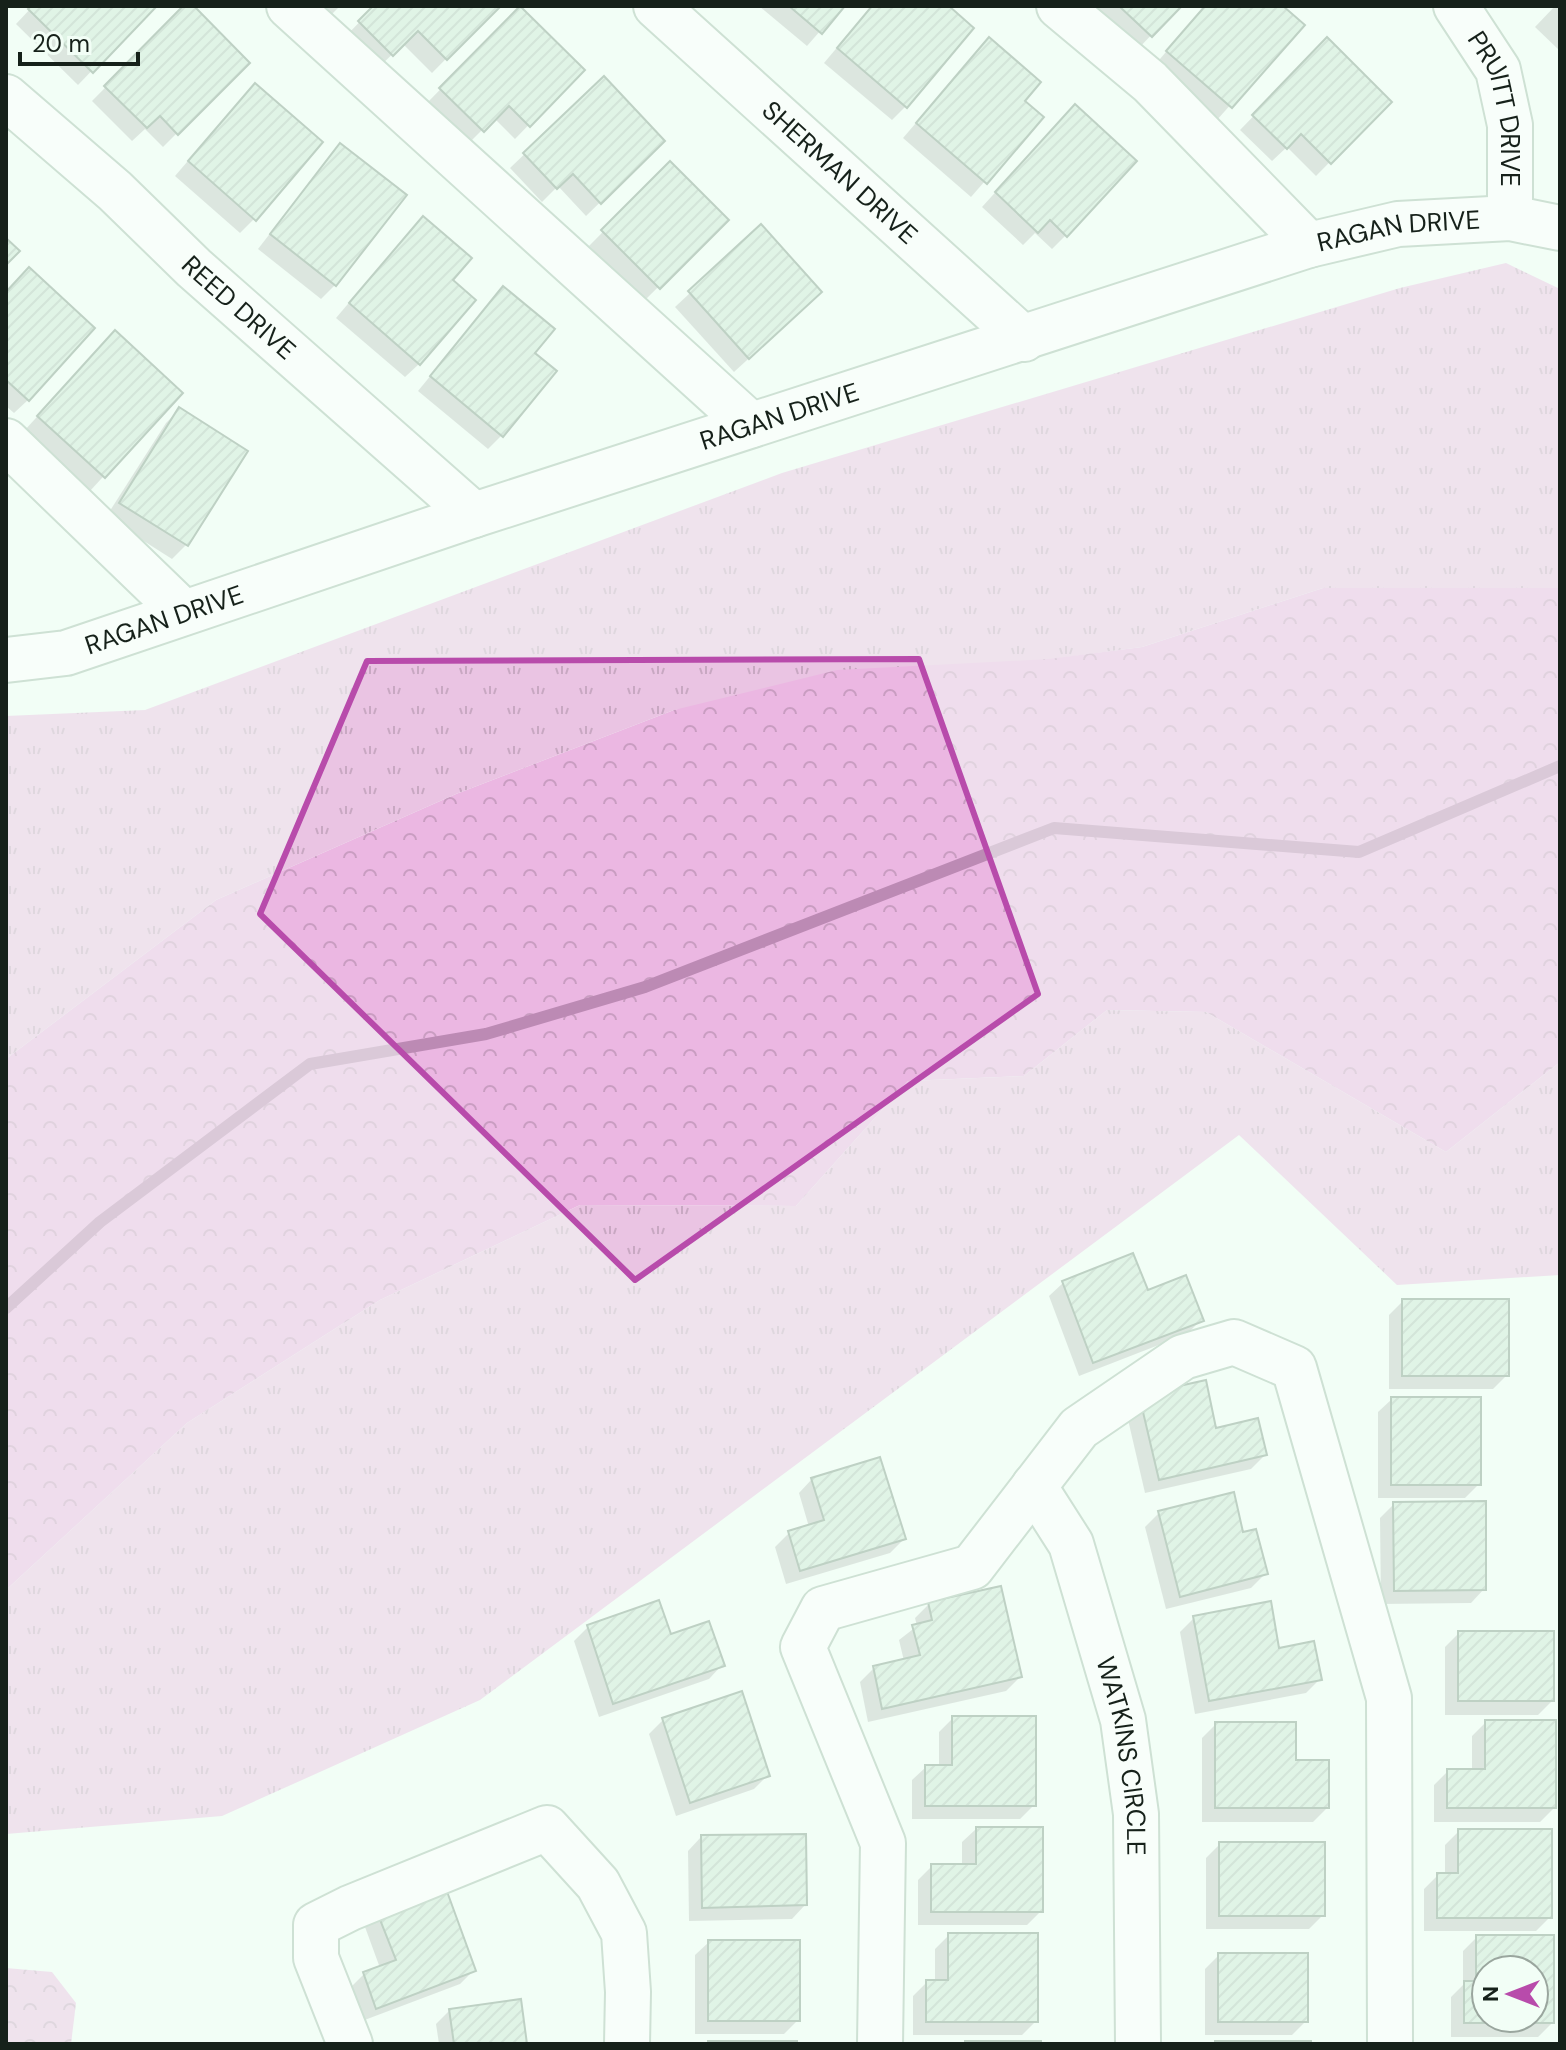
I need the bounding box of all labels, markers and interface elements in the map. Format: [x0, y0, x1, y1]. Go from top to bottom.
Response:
scale bar [20, 16, 138, 66]
street label: PRUITT DRIVE [1460, 25, 1528, 187]
text: 20 m [32, 28, 90, 59]
street label: SHERMAN DRIVE [755, 93, 925, 252]
street label: RAGAN DRIVE [1314, 203, 1481, 260]
street label: REED DRIVE [174, 248, 303, 367]
street label: RAGAN DRIVE [696, 375, 863, 458]
street label: RAGAN DRIVE [80, 577, 248, 662]
street label: WATKINS CIRCLE [1088, 1653, 1153, 1856]
north arrow [1470, 1954, 1550, 2034]
text: N [1476, 1986, 1505, 2002]

